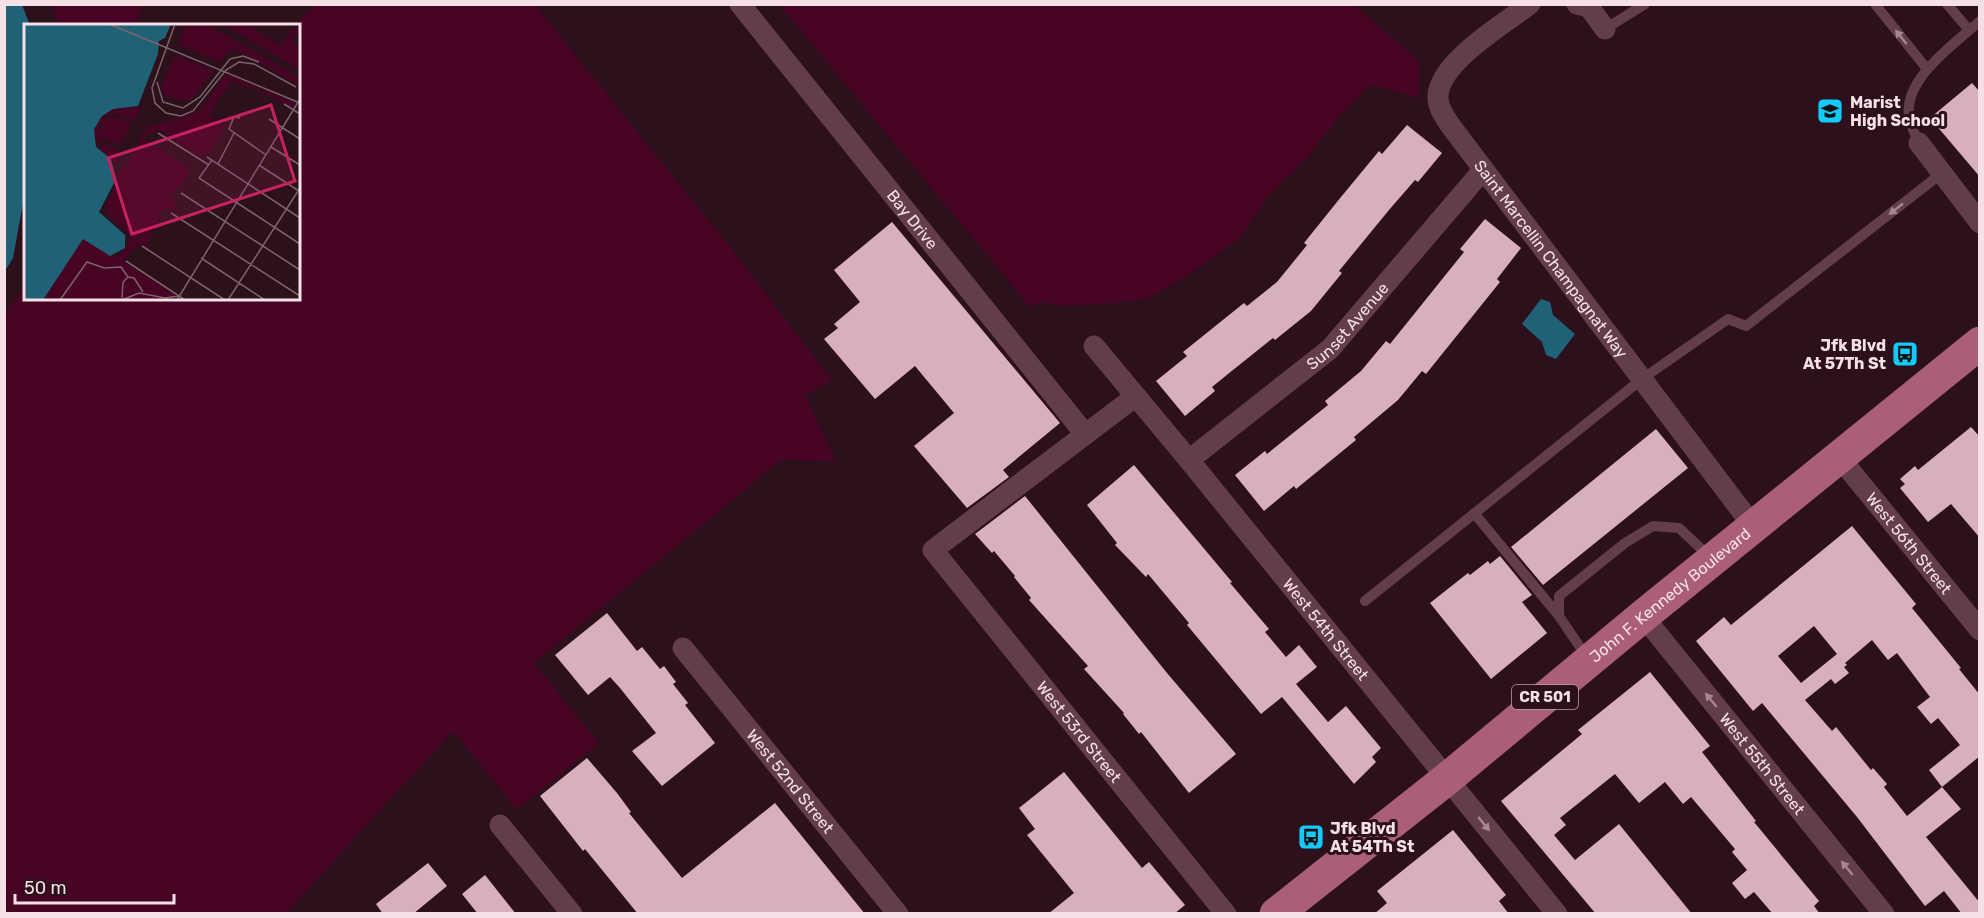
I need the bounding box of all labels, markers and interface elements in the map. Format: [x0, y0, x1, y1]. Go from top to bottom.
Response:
inset map [24, 24, 300, 300]
one-way arrow [1896, 29, 1908, 44]
place label: Marist High School [1850, 93, 1945, 130]
school or university icon: Marist High School [1815, 96, 1845, 126]
street label: Saint Marcellin Champagnat Way [1470, 156, 1632, 362]
street label: Bay Drive [883, 186, 942, 253]
one-way arrow [1888, 202, 1904, 215]
street label: Sunset Avenue [1302, 278, 1392, 374]
place label: Jfk Blvd At 57Th St [1803, 336, 1887, 373]
bus stop icon: Jfk Blvd At 57Th St [1890, 339, 1920, 369]
street label: West 56th Street [1862, 489, 1956, 598]
street label: John F. Kennedy Boulevard [1585, 523, 1754, 666]
street label: West 54th Street [1279, 574, 1373, 684]
street label: West 53rd Street [1033, 677, 1126, 786]
road number: CR 501 [1512, 685, 1578, 709]
one-way arrow [1705, 692, 1718, 708]
street label: West 55th Street [1716, 709, 1809, 818]
street label: West 52nd Street [743, 725, 838, 837]
one-way arrow [1478, 816, 1490, 831]
place label: Jfk Blvd At 54Th St [1330, 819, 1415, 856]
bus stop icon: Jfk Blvd At 54Th St [1296, 822, 1326, 852]
one-way arrow [1841, 860, 1854, 876]
scale bar [15, 867, 174, 905]
text: 50 m [24, 877, 67, 899]

